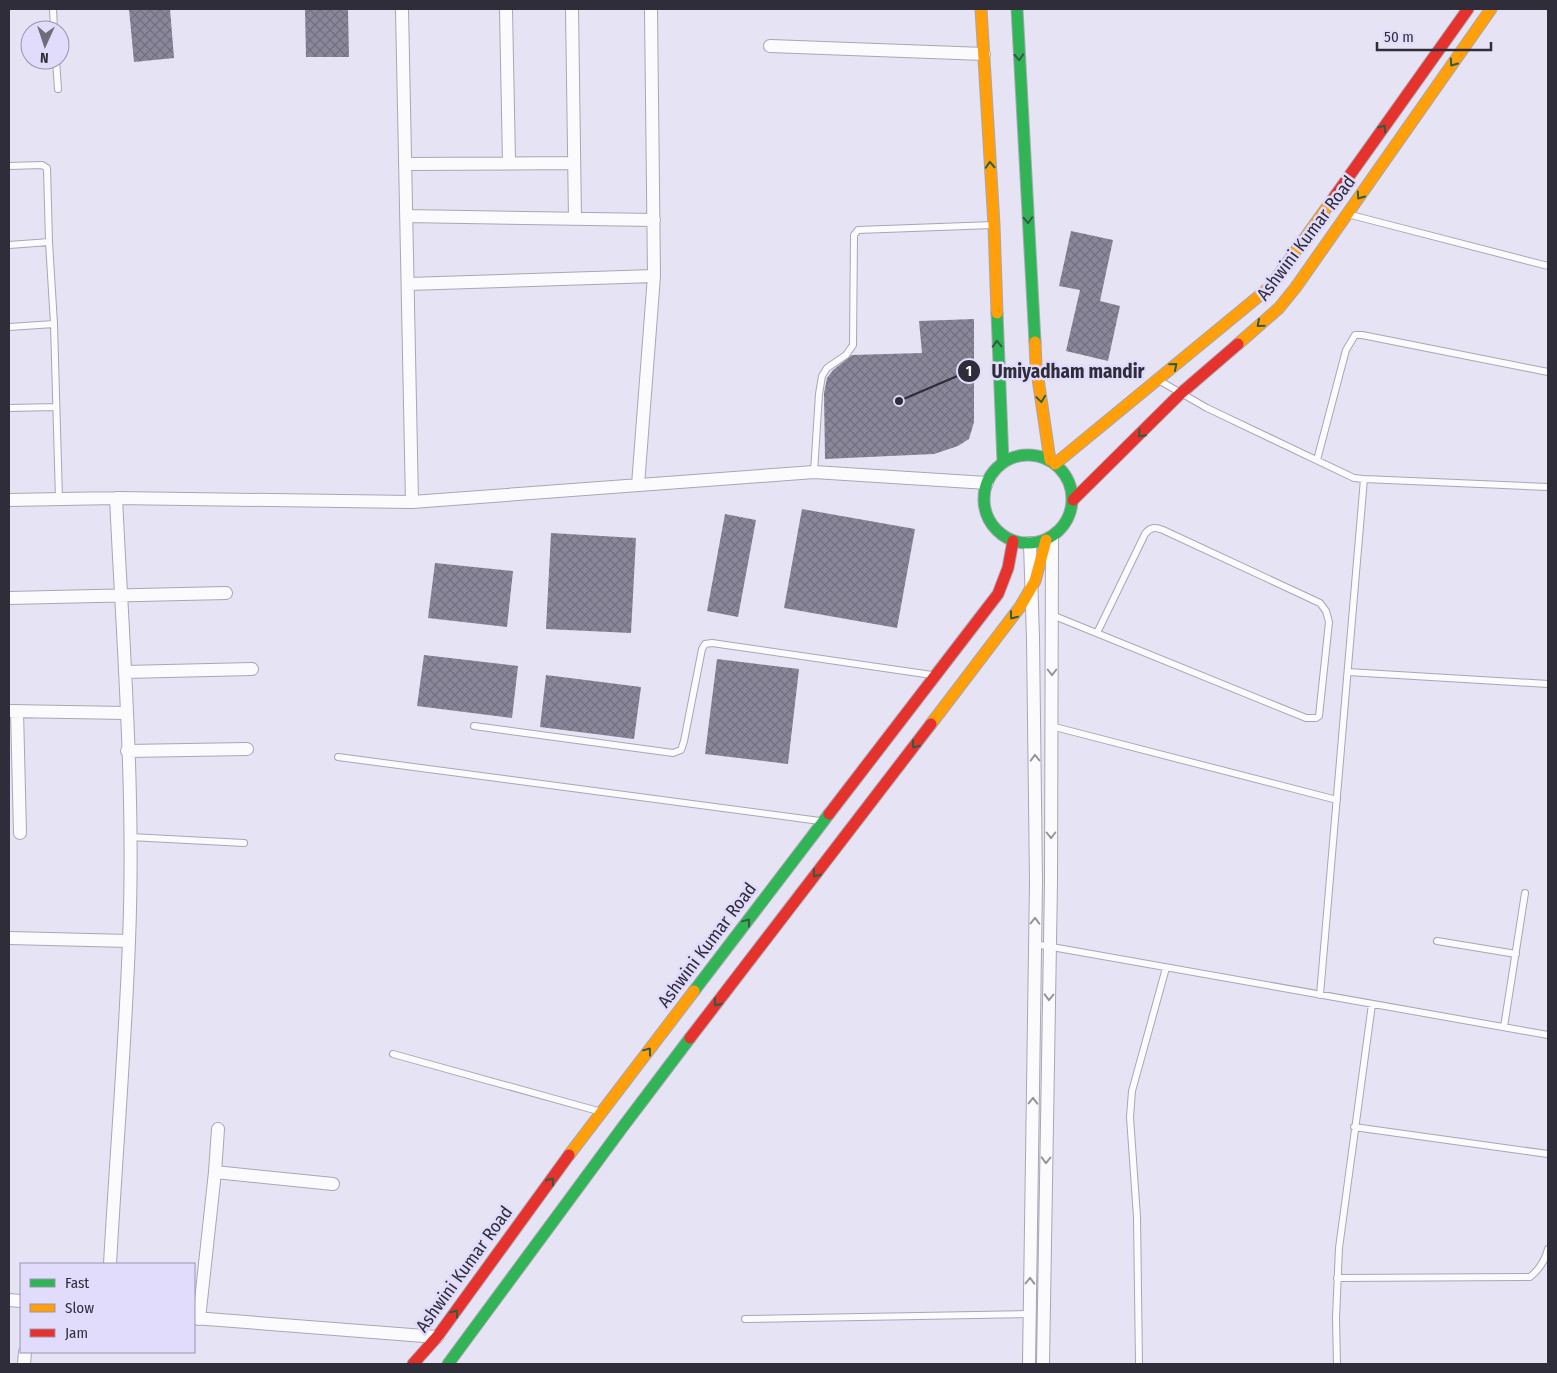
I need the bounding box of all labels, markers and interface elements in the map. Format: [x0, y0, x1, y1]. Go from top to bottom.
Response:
north arrow [20, 20, 70, 70]
scale bar [1377, 20, 1491, 52]
text: 50 m [1384, 28, 1414, 46]
text: N [40, 49, 49, 66]
one-way arrow [1014, 54, 1025, 62]
one-way arrow [1450, 57, 1459, 67]
one-way arrow [1377, 124, 1386, 134]
one-way arrow [985, 160, 996, 168]
street label: Ashwini Kumar Road [1252, 171, 1360, 305]
one-way arrow [1357, 190, 1366, 200]
one-way arrow [1023, 216, 1034, 224]
one-way arrow [1257, 318, 1266, 327]
one-way arrow [992, 340, 1003, 348]
callout: Umiyadham mandir [956, 354, 1154, 388]
text: Umiyadham mandir [991, 360, 1146, 383]
text: 1 [966, 362, 972, 380]
one-way arrow [1168, 363, 1177, 372]
one-way arrow [1035, 395, 1046, 403]
one-way arrow [1138, 428, 1147, 437]
one-way arrow [1011, 610, 1019, 619]
one-way arrow [1046, 668, 1057, 676]
one-way arrow [912, 739, 920, 748]
one-way arrow [1029, 754, 1040, 762]
one-way arrow [1046, 831, 1056, 839]
one-way arrow [813, 868, 822, 878]
street label: Ashwini Kumar Road [653, 878, 761, 1012]
one-way arrow [1030, 916, 1041, 924]
one-way arrow [741, 919, 749, 928]
one-way arrow [1044, 994, 1054, 1001]
one-way arrow [715, 997, 723, 1006]
one-way arrow [642, 1047, 651, 1057]
one-way arrow [1028, 1096, 1038, 1104]
one-way arrow [1041, 1156, 1052, 1164]
one-way arrow [545, 1178, 553, 1187]
street label: Ashwini Kumar Road [411, 1202, 517, 1336]
legend [20, 1263, 195, 1353]
text: Fast [65, 1274, 89, 1292]
one-way arrow [1025, 1276, 1035, 1284]
text: Slow [65, 1299, 94, 1317]
one-way arrow [449, 1309, 458, 1319]
text: Jam [65, 1324, 88, 1342]

